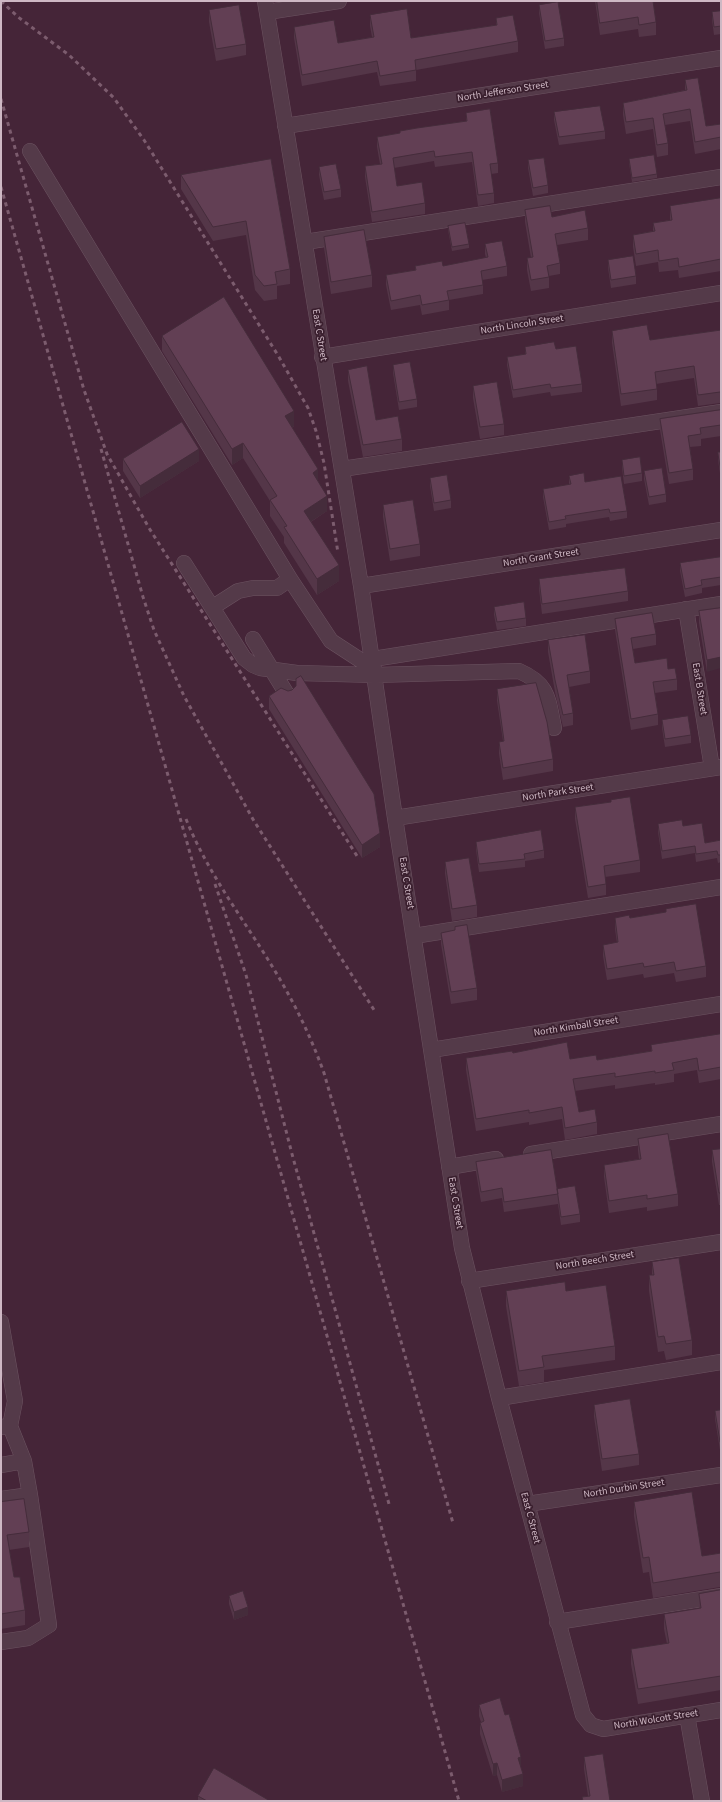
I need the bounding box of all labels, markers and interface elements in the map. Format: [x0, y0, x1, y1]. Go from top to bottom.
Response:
street label: North Jefferson Street [457, 79, 549, 105]
street label: East C Street [309, 308, 329, 362]
street label: North Lincoln Street [480, 313, 564, 337]
street label: North Grant Street [502, 546, 580, 570]
street label: East B Street [689, 662, 709, 716]
street label: North Park Street [522, 781, 594, 805]
street label: East C Street [396, 856, 416, 910]
street label: North Kimball Street [533, 1014, 619, 1040]
street label: East C Street [445, 1176, 465, 1230]
street label: North Beech Street [555, 1249, 635, 1273]
street label: North Durbin Street [583, 1477, 665, 1501]
street label: East C Street [517, 1491, 543, 1545]
street label: North Wolcott Street [613, 1707, 699, 1733]

